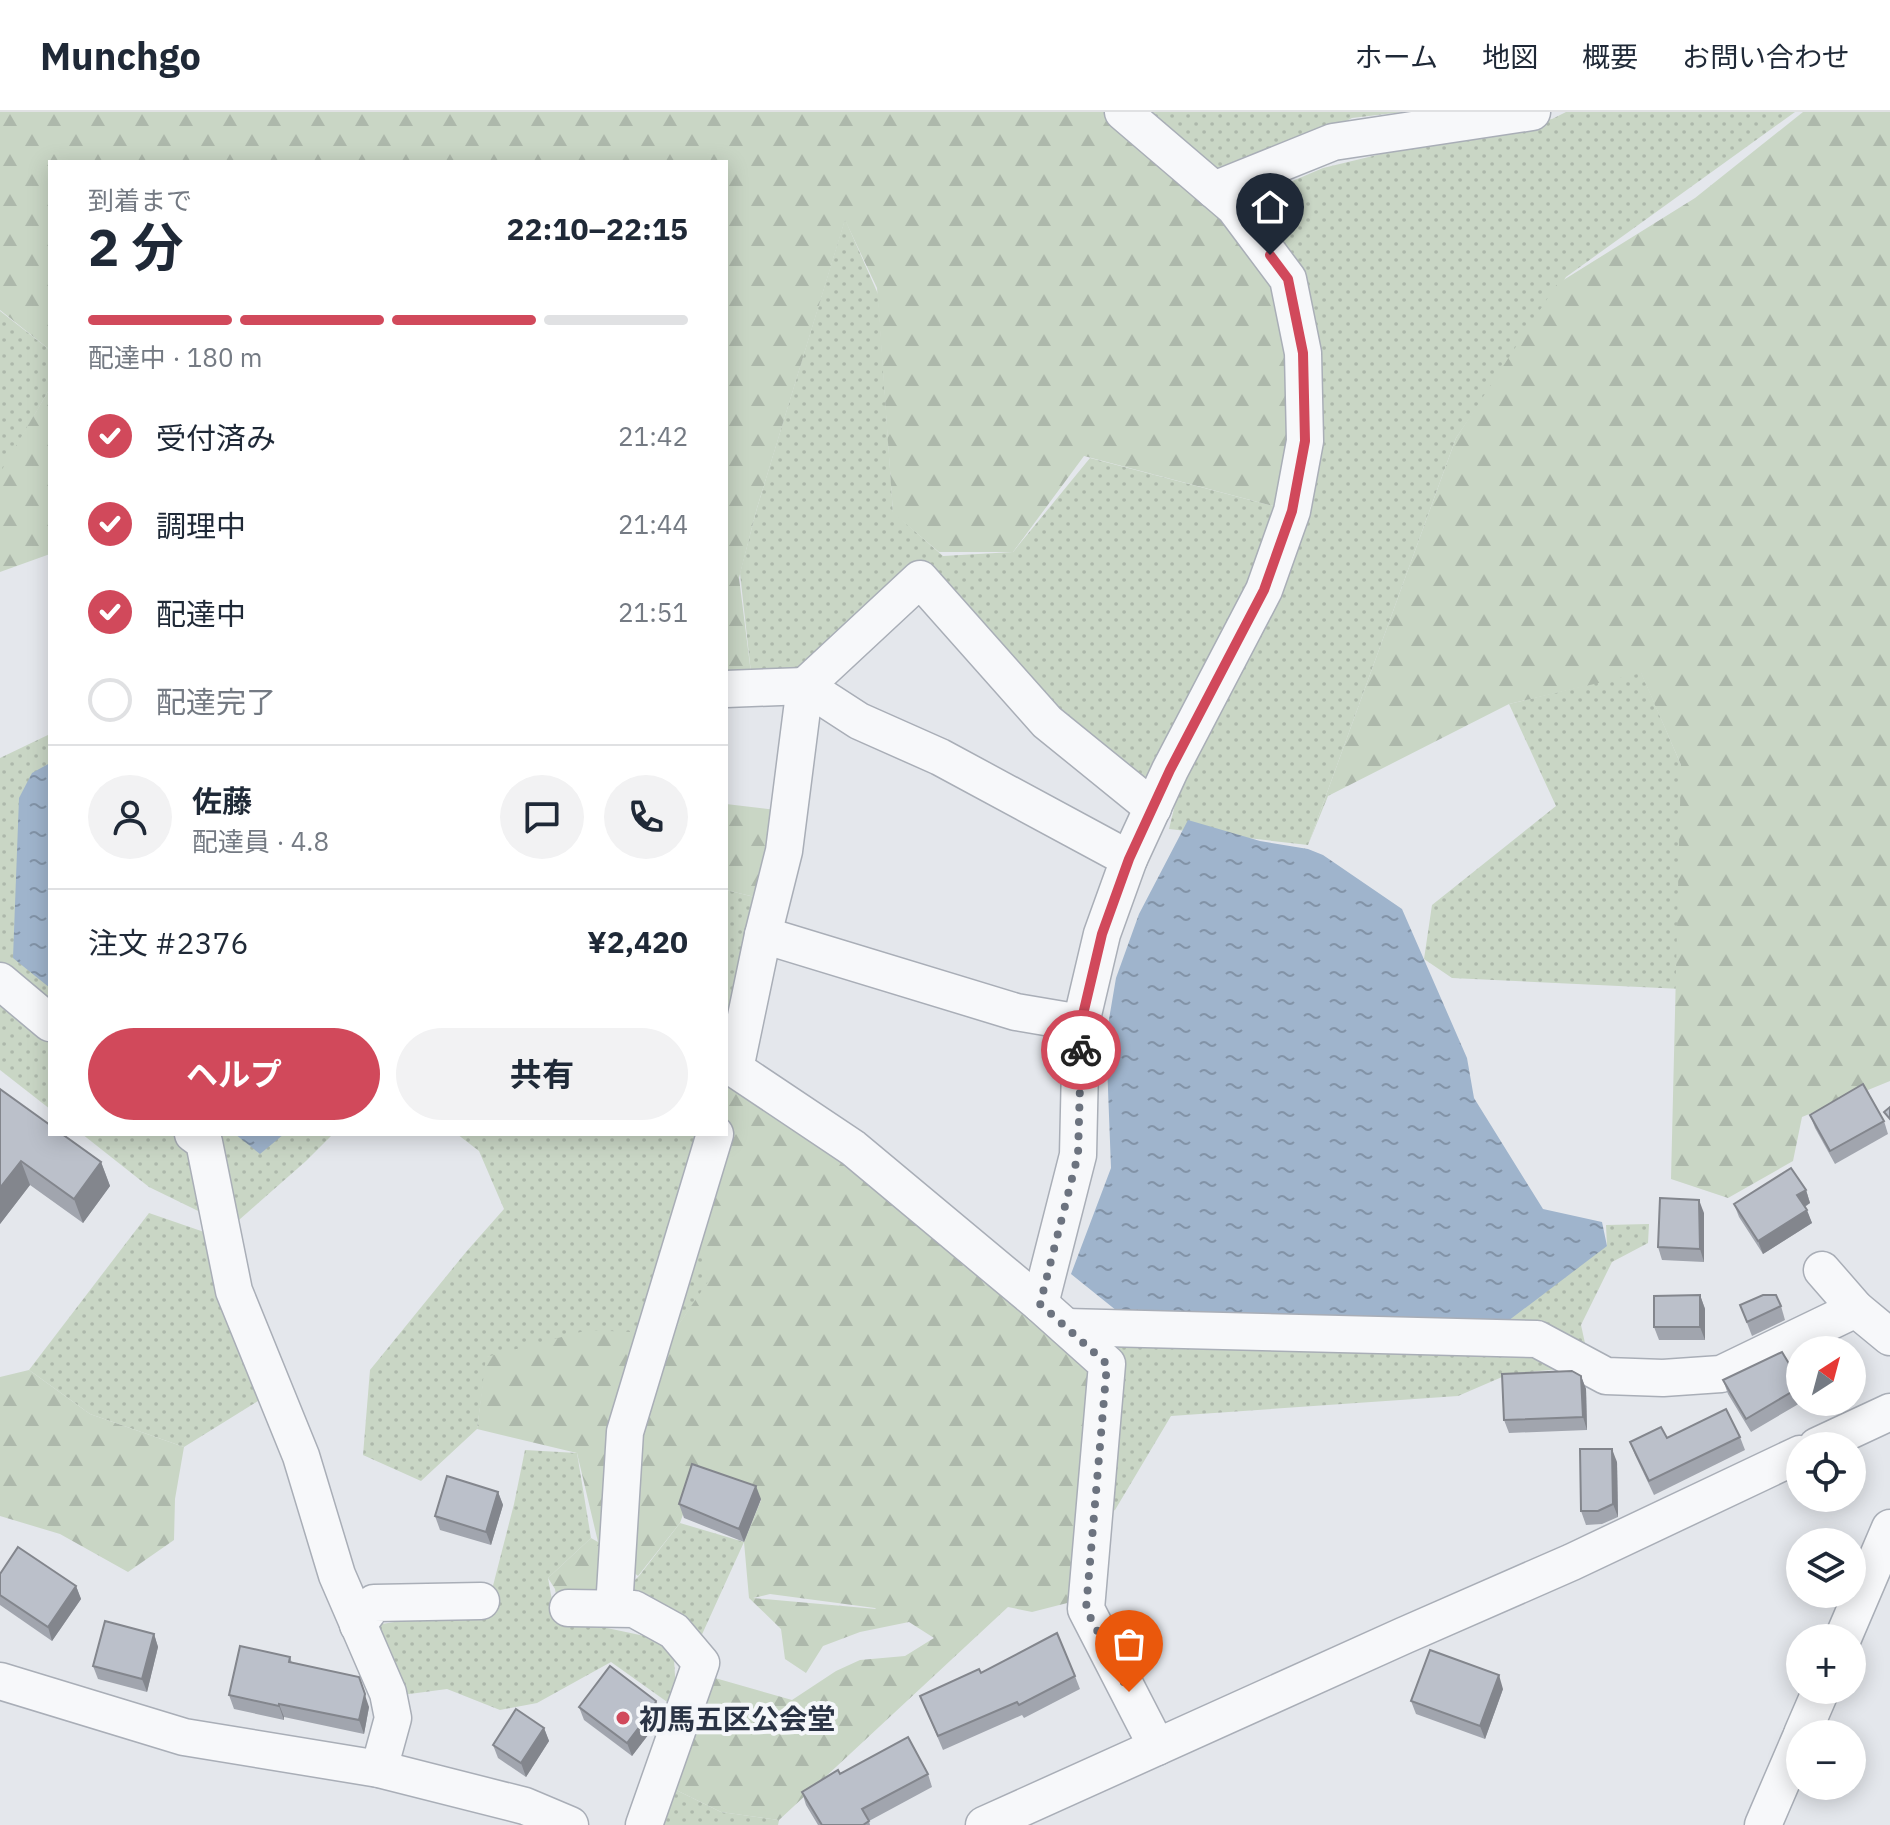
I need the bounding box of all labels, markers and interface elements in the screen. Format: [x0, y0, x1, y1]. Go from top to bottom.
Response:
text: Munchgo [40, 31, 201, 80]
text: ホーム [1355, 38, 1438, 75]
text: 地図 [1482, 38, 1538, 75]
text: 概要 [1582, 38, 1638, 75]
text: お問い合わせ [1682, 38, 1850, 75]
pin [1236, 173, 1304, 255]
text: 到着まで [88, 183, 192, 217]
icon: home [1248, 185, 1292, 229]
text: 22:10–22:15 [507, 209, 688, 248]
text: 2 分 [88, 213, 183, 280]
text: 配達中 · 180 m [88, 340, 262, 374]
icon: check [88, 414, 132, 458]
text: 受付済み [156, 418, 276, 457]
text: 21:42 [618, 419, 688, 453]
icon: check [88, 502, 132, 546]
text: 調理中 [156, 506, 246, 545]
text: 21:44 [618, 507, 688, 541]
icon: check [88, 590, 132, 634]
text: 配達中 [156, 594, 246, 633]
text: 21:51 [618, 595, 688, 629]
text: 配達完了 [156, 682, 276, 721]
button: person [88, 775, 172, 859]
button: chat [500, 775, 584, 859]
button: phone [604, 775, 688, 859]
text: 佐藤 [192, 781, 252, 820]
text: 配達員 · 4.8 [192, 824, 329, 858]
text: ¥2,420 [587, 922, 688, 961]
text: 注文 #2376 [88, 923, 248, 962]
courier [1041, 1010, 1121, 1090]
button: ヘルプ [88, 1028, 380, 1120]
button: 共有 [396, 1028, 688, 1120]
icon: bike [1059, 1028, 1103, 1072]
north arrow [1786, 1336, 1866, 1416]
map controls [1786, 1336, 1866, 1800]
button: locate [1786, 1432, 1866, 1512]
button: layers [1786, 1528, 1866, 1608]
pin [1095, 1610, 1163, 1692]
icon: bag [1107, 1622, 1151, 1666]
button: + [1786, 1624, 1866, 1704]
place label: 初馬五区公会堂 [639, 1700, 835, 1737]
marker: 初馬五区公会堂 [614, 1709, 632, 1727]
button: − [1786, 1720, 1866, 1800]

